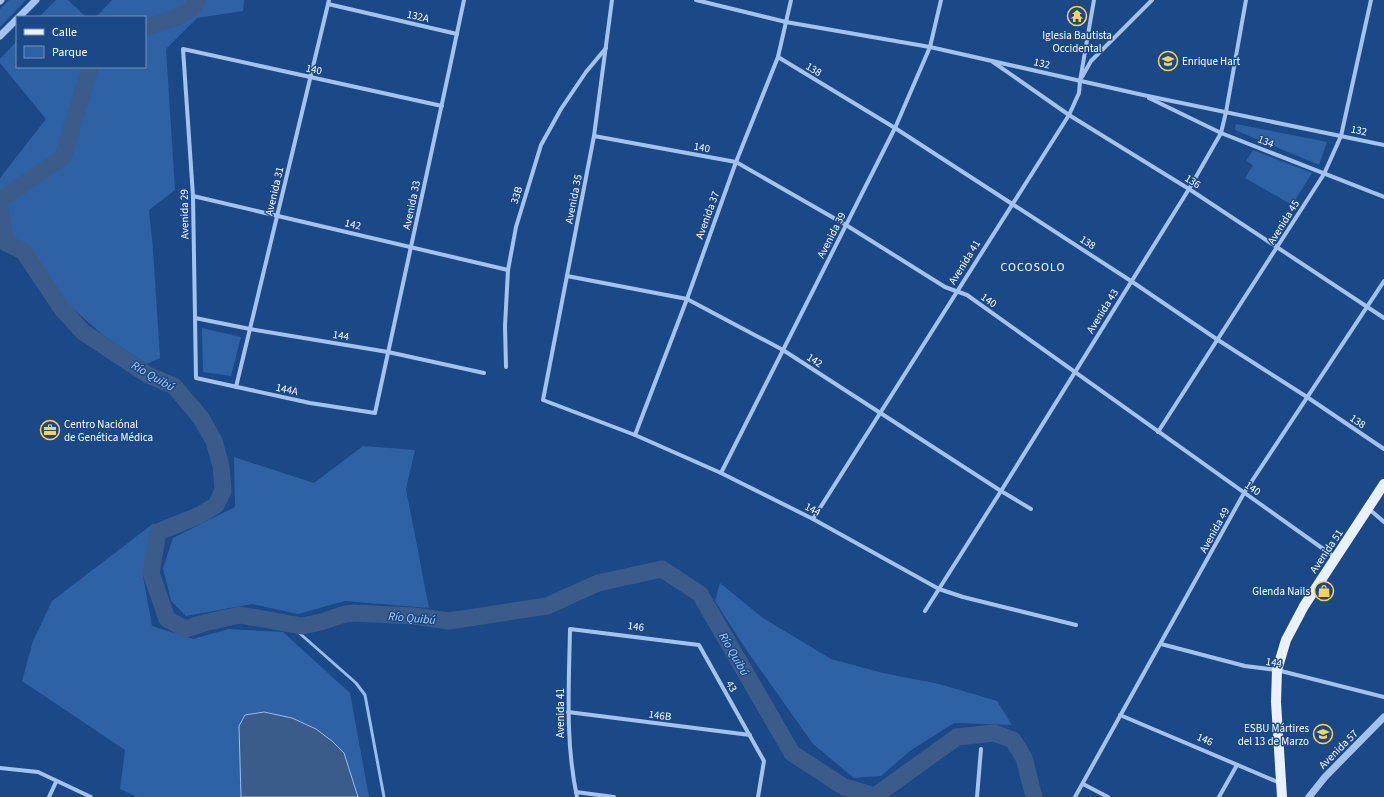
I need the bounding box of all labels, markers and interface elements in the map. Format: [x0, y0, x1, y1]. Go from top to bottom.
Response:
temple icon: Iglesia Bautista Occidental [1066, 5, 1088, 27]
street label: 132A [405, 7, 431, 26]
legend [16, 16, 146, 68]
text: Calle [52, 24, 77, 41]
place label: Iglesia Bautista Occidental [1042, 28, 1112, 56]
text: Parque [52, 44, 88, 61]
school or university icon: Enrique Hart [1157, 50, 1179, 72]
street label: 132 [1032, 54, 1052, 73]
place label: Enrique Hart [1182, 54, 1241, 69]
street label: 138 [803, 59, 825, 80]
street label: 140 [304, 60, 323, 79]
street label: 132 [1349, 121, 1368, 140]
street label: 134 [1255, 131, 1277, 152]
street label: 140 [693, 139, 711, 156]
street label: Avenida 31 [262, 165, 287, 217]
street label: 136 [1182, 171, 1204, 192]
street label: Avenida 35 [561, 173, 586, 225]
street label: Avenida 33 [399, 179, 424, 231]
street label: 33B [507, 184, 526, 206]
street label: Avenida 29 [177, 189, 192, 239]
street label: Avenida 37 [692, 189, 723, 241]
street label: Avenida 45 [1264, 197, 1303, 247]
street label: Avenida 39 [813, 210, 849, 261]
street label: 142 [343, 215, 363, 234]
street label: 138 [1077, 232, 1099, 253]
street label: Avenida 41 [945, 237, 984, 287]
district label: COCOSOLO [1001, 259, 1065, 276]
street label: Avenida 43 [1083, 286, 1122, 336]
street label: 140 [978, 290, 1000, 311]
street label: 144 [332, 327, 351, 344]
street label: 142 [804, 350, 826, 371]
water label: Río Quibú [128, 357, 178, 396]
street label: 144A [274, 380, 299, 399]
street label: 138 [1347, 411, 1369, 433]
place label: Centro Naciónal de Genética Médica [64, 417, 153, 445]
office icon: Centro Naciónal de Genética Médica [39, 419, 61, 441]
street label: 140 [1242, 478, 1264, 499]
street label: 144 [802, 499, 824, 520]
street label: Avenida 49 [1196, 505, 1233, 556]
street label: Avenida 51 [1306, 526, 1347, 576]
shop icon: Glenda Nails [1313, 580, 1335, 602]
place label: Glenda Nails [1252, 584, 1310, 599]
water label: Río Quibú [388, 608, 436, 629]
street label: 146 [627, 618, 646, 635]
water label: Río Quibú [714, 629, 753, 679]
street label: 144 [1265, 654, 1284, 671]
street label: 43 [722, 678, 741, 695]
street label: Avenida 41 [553, 688, 568, 738]
street label: 146B [648, 707, 673, 724]
place label: ESBU Mártires del 13 de Marzo [1238, 721, 1309, 749]
school or university icon: ESBU Mártires del 13 de Marzo [1312, 723, 1334, 745]
street label: Avenida 57 [1315, 726, 1361, 772]
street label: 146 [1194, 729, 1216, 750]

